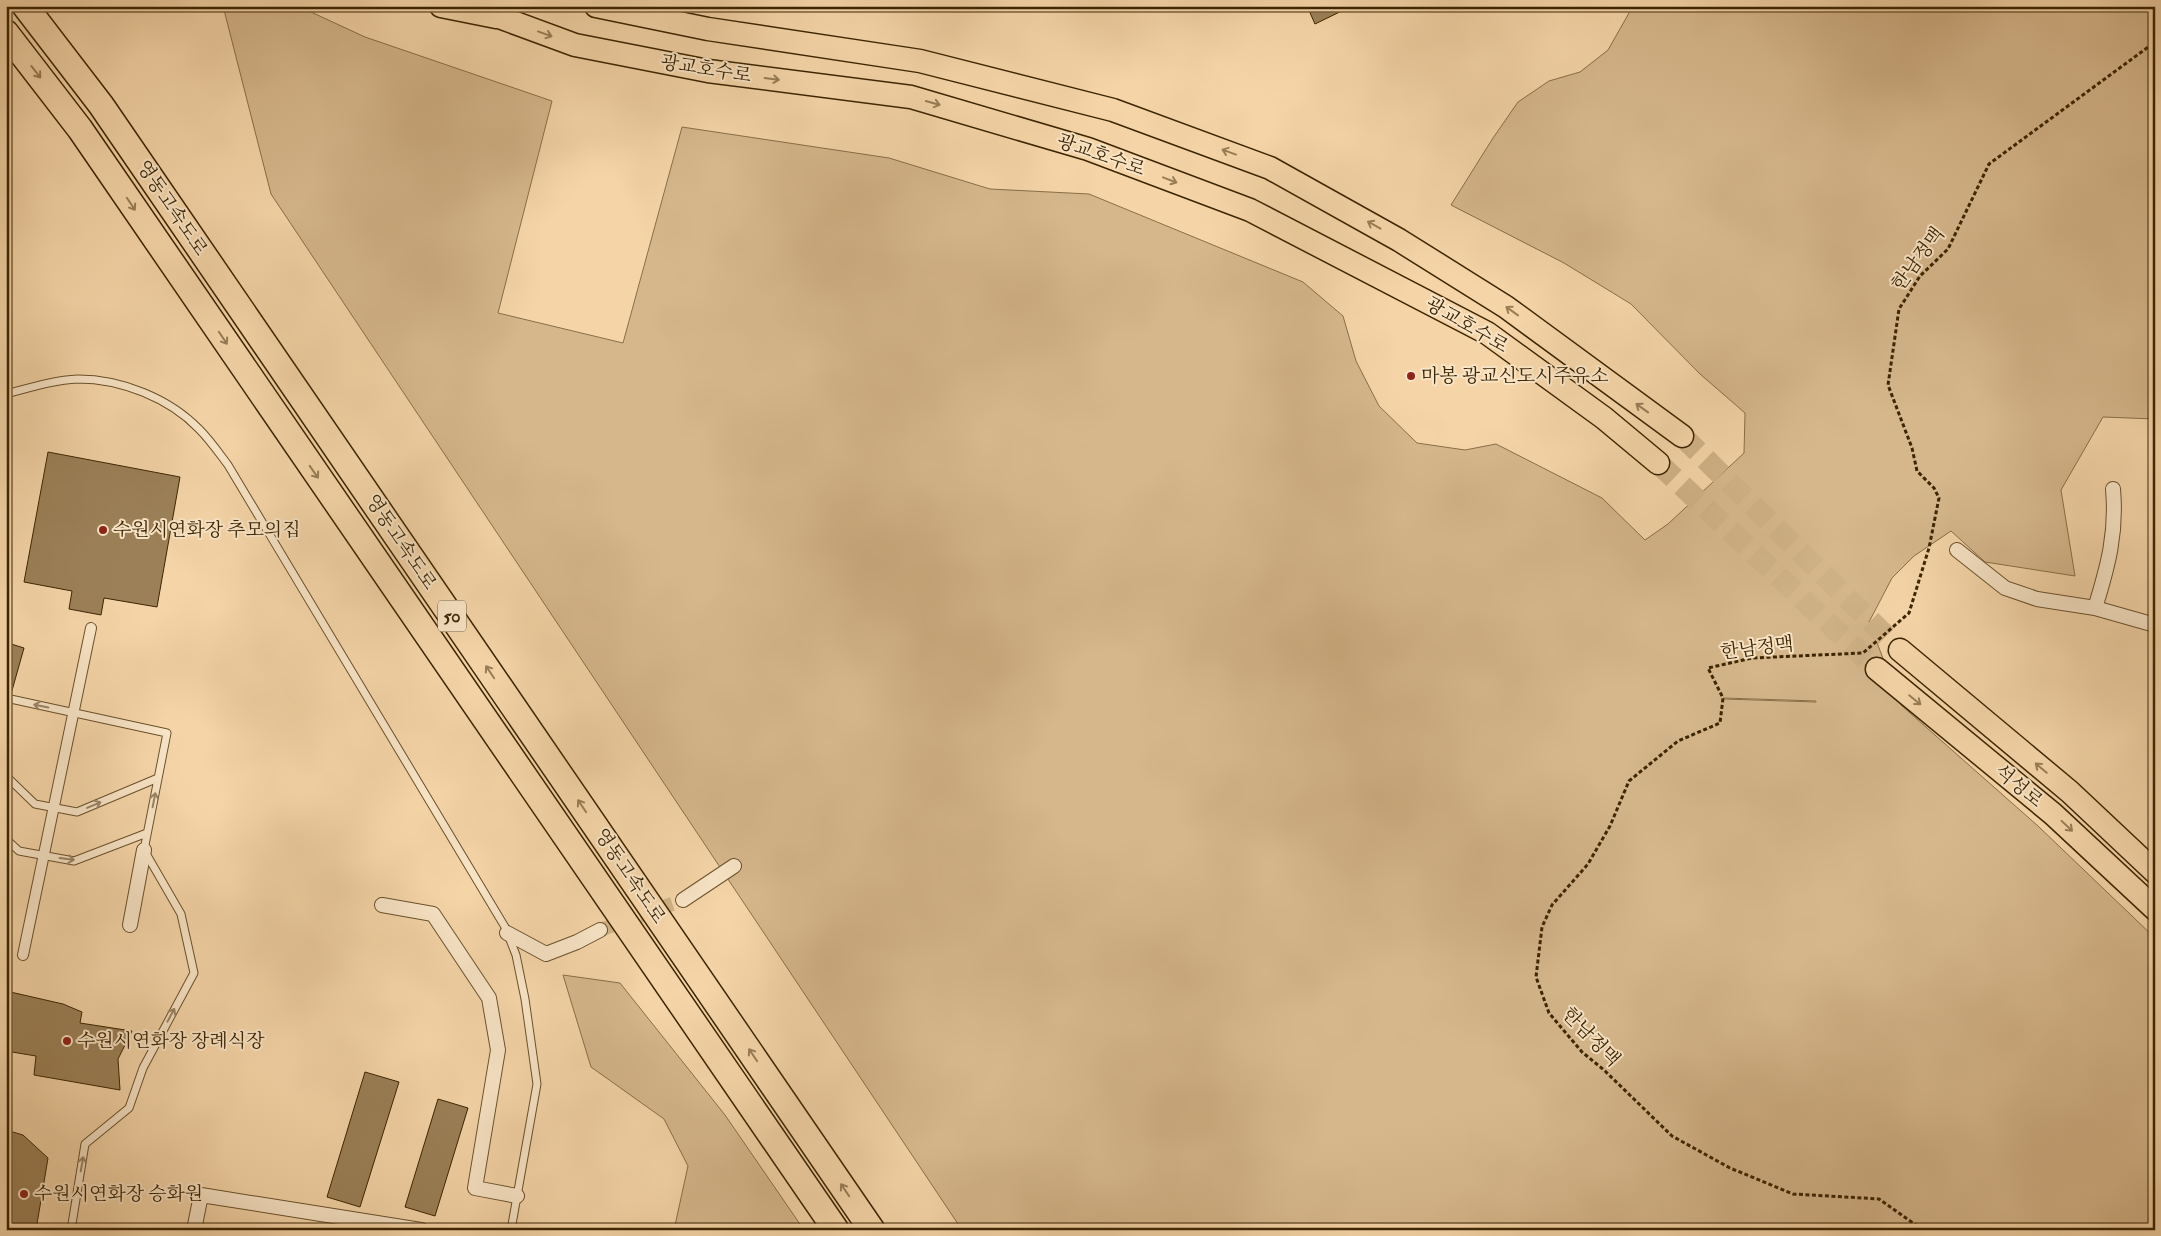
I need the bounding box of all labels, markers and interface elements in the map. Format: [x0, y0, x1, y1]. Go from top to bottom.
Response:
one-way arrow [536, 30, 552, 39]
street label: 광교호수로 [659, 50, 753, 88]
one-way arrow [31, 65, 42, 78]
one-way arrow [764, 74, 780, 84]
one-way arrow [924, 98, 940, 108]
street label: 광교호수로 [1054, 129, 1148, 181]
one-way arrow [1222, 147, 1237, 156]
street label: 영동고속도로 [131, 156, 213, 260]
one-way arrow [1162, 176, 1178, 185]
one-way arrow [126, 196, 136, 210]
one-way arrow [1367, 220, 1381, 230]
street label: 한남정맥 [1886, 222, 1950, 296]
street label: 광교호수로 [1421, 292, 1513, 358]
one-way arrow [1505, 306, 1519, 316]
one-way arrow [218, 331, 228, 345]
place label: 마봉 광교신도시주유소 [1421, 364, 1609, 388]
marker: 마봉 광교신도시주유소 [1405, 370, 1417, 382]
one-way arrow [1635, 403, 1649, 413]
one-way arrow [309, 465, 319, 479]
street label: 영동고속도로 [360, 490, 442, 594]
place label: 수원시연화장 추모의집 [113, 518, 301, 542]
marker: 수원시연화장 추모의집 [97, 524, 109, 536]
road number: 50 [438, 600, 466, 632]
street label: 한남정맥 [1719, 632, 1795, 664]
one-way arrow [485, 665, 495, 679]
one-way arrow [1908, 695, 1921, 706]
one-way arrow [34, 701, 50, 710]
street label: 석성로 [1990, 759, 2048, 813]
one-way arrow [2035, 763, 2048, 774]
one-way arrow [149, 793, 159, 809]
one-way arrow [577, 799, 587, 813]
one-way arrow [86, 800, 101, 809]
one-way arrow [2060, 820, 2073, 832]
street label: 영동고속도로 [589, 824, 671, 928]
one-way arrow [59, 854, 75, 864]
street label: 한남정맥 [1557, 1002, 1625, 1072]
one-way arrow [167, 1008, 177, 1023]
place label: 수원시연화장 장례식장 [77, 1029, 265, 1053]
marker: 수원시연화장 장례식장 [61, 1035, 73, 1047]
one-way arrow [748, 1049, 758, 1063]
one-way arrow [77, 1157, 87, 1173]
place label: 수원시연화장 승화원 [34, 1182, 203, 1206]
one-way arrow [840, 1183, 850, 1197]
marker: 수원시연화장 승화원 [18, 1188, 30, 1200]

